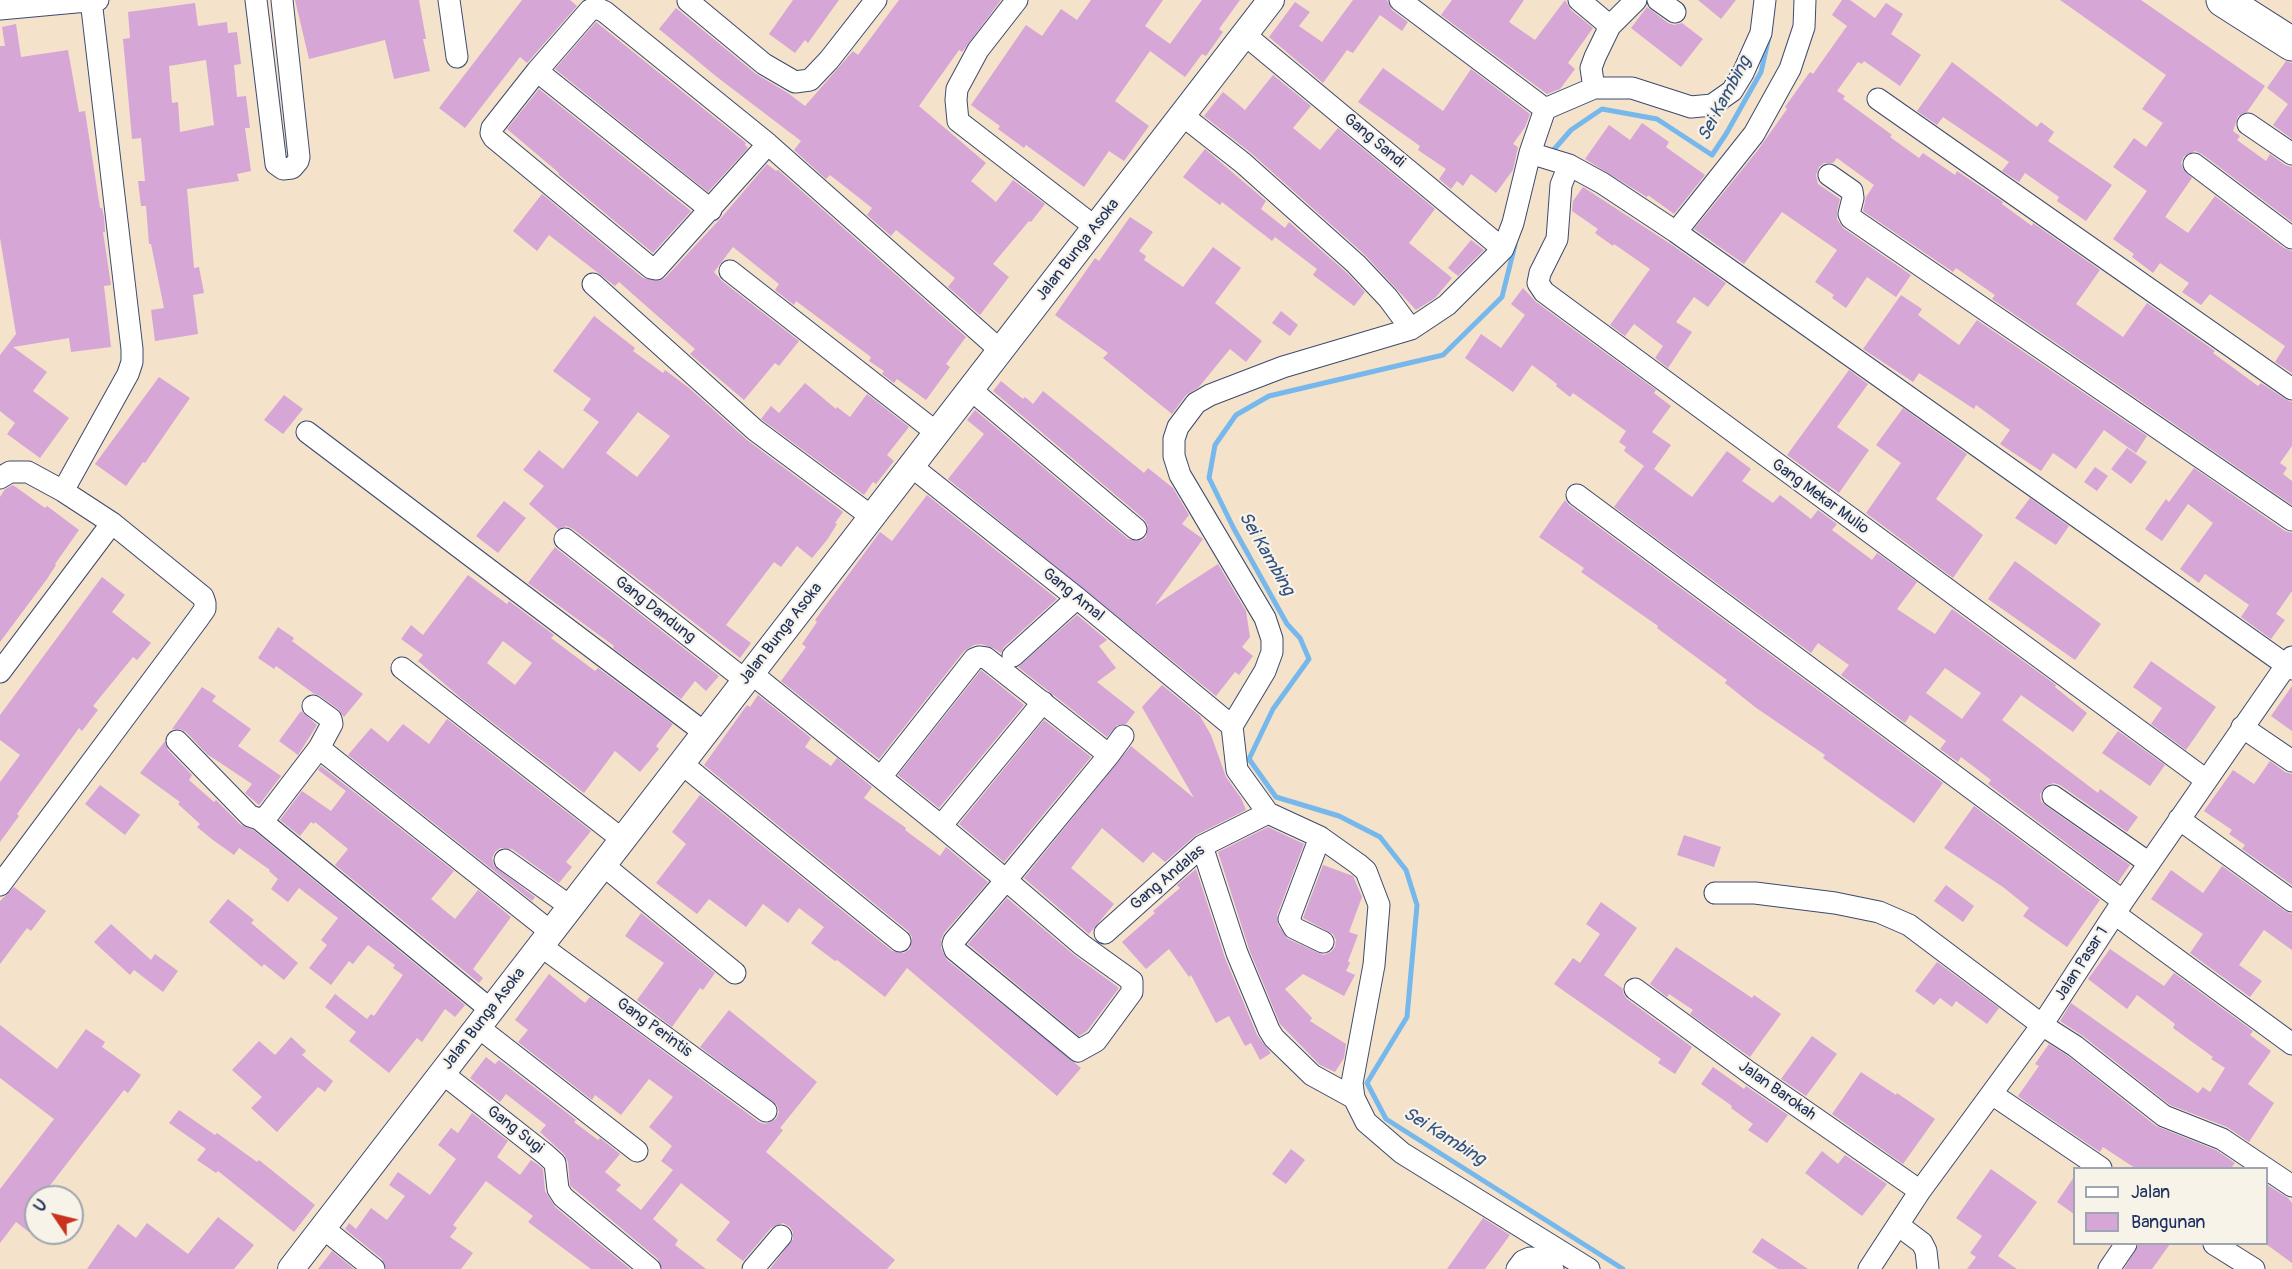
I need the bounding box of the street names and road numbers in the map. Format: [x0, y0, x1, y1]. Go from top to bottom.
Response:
street label: Gang Sandi [1339, 110, 1409, 172]
street label: Jalan Bunga Asoka [1032, 195, 1124, 305]
street label: Gang Mekar Mulio [1768, 455, 1872, 539]
street label: Gang Amal [1038, 564, 1108, 626]
street label: Gang Dandung [611, 573, 699, 647]
street label: Jalan Bunga Asoka [735, 579, 827, 689]
street label: Gang Andalas [1127, 841, 1209, 915]
street label: Jalan Pasar 1 [2051, 924, 2113, 1004]
street label: Jalan Bunga Asoka [438, 964, 530, 1074]
street label: Gang Perintis [613, 994, 695, 1062]
street label: Jalan Barokah [1734, 1057, 1820, 1125]
street label: Gang Sugi [483, 1102, 547, 1158]

